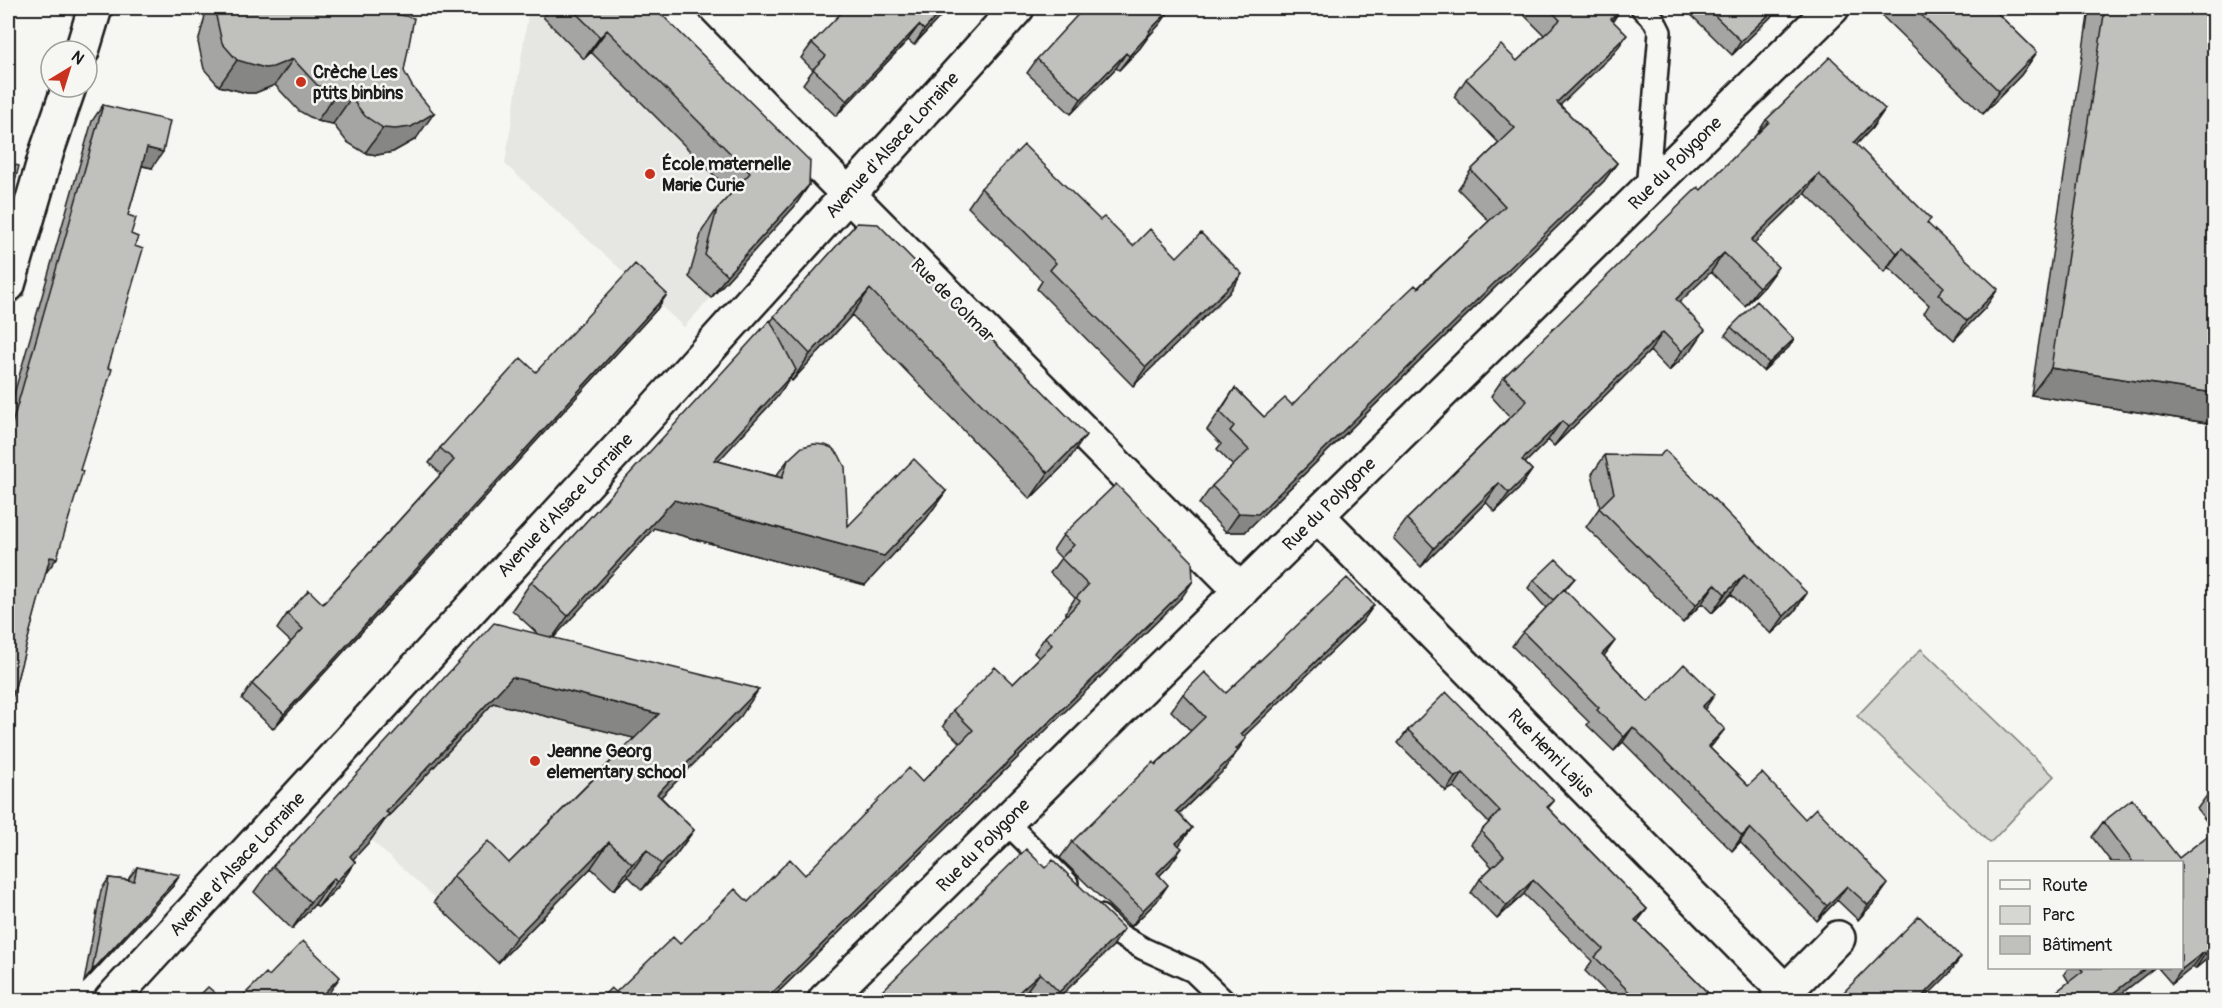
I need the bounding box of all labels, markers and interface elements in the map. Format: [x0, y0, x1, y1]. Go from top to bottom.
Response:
north arrow [39, 39, 99, 99]
text: N [67, 47, 88, 69]
place label: Crèche Les ptits binbins [313, 61, 404, 105]
street label: Avenue d'Alsace Lorraine [821, 67, 964, 223]
marker: Crèche Les ptits binbins [294, 75, 308, 89]
street label: Rue du Polygone [1624, 112, 1727, 215]
place label: École maternelle Marie Curie [662, 153, 792, 197]
marker: École maternelle Marie Curie [643, 167, 657, 181]
street label: Rue de Colmar [906, 253, 1000, 348]
street label: Avenue d'Alsace Lorraine [492, 428, 638, 582]
street label: Rue du Polygone [1278, 453, 1381, 556]
street label: Rue Henri Lajus [1503, 704, 1599, 803]
place label: Jeanne Georg elementary school [546, 740, 686, 784]
marker: Jeanne Georg elementary school [528, 754, 542, 768]
street label: Avenue d'Alsace Lorraine [164, 787, 310, 941]
street label: Rue du Polygone [932, 794, 1035, 897]
legend [1988, 861, 2183, 969]
text: Route [2042, 874, 2087, 897]
text: Parc [2042, 904, 2075, 927]
text: Bâtiment [2042, 934, 2113, 957]

